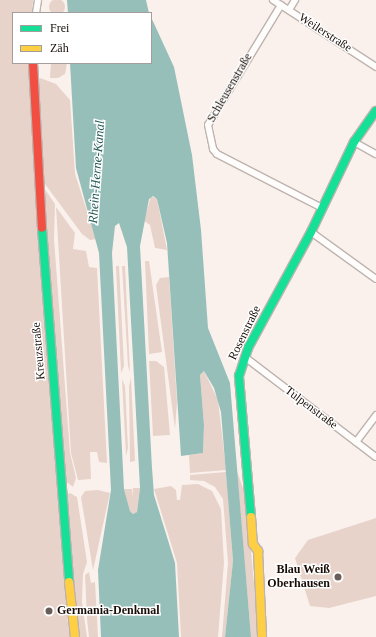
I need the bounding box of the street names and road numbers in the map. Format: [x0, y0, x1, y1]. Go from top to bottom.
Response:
street label: Weilerstraße [296, 11, 354, 55]
street label: Schleusenstraße [204, 51, 256, 125]
street label: Rosenstraße [226, 303, 264, 363]
street label: Kreuzstraße [29, 321, 49, 381]
street label: Tulpenstraße [282, 384, 340, 432]

